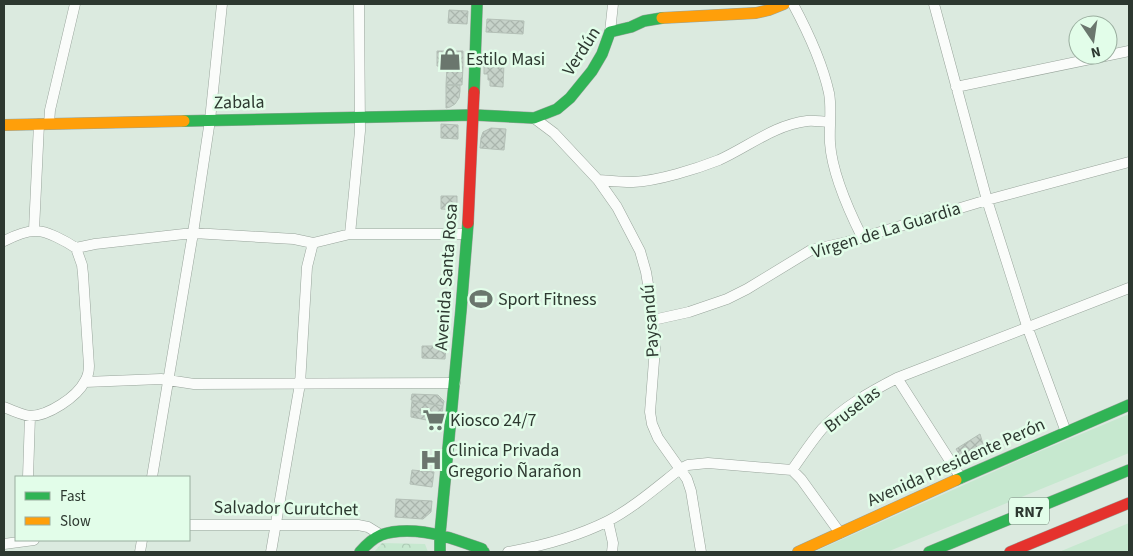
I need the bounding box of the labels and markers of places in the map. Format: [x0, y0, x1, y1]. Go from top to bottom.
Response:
shop icon: Estilo Masi [437, 46, 463, 72]
place label: Estilo Masi [466, 47, 545, 72]
sports icon: Sport Fitness [468, 286, 494, 312]
place label: Sport Fitness [498, 287, 597, 312]
supermarket icon: Kiosco 24/7 [421, 407, 447, 433]
place label: Kiosco 24/7 [450, 408, 536, 433]
place label: Clinica Privada Gregorio Ñarañon [448, 438, 582, 484]
hospital icon: Clinica Privada Gregorio Ñarañon [418, 447, 444, 473]

